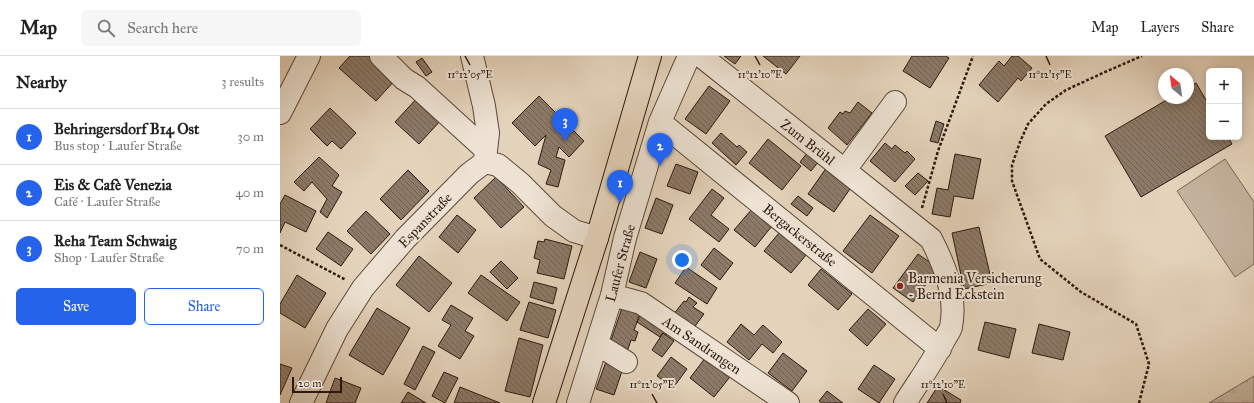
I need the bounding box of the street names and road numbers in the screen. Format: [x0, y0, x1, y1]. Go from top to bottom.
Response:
street label: Zum Brühl [777, 116, 839, 169]
street label: Espanstraße [395, 189, 456, 251]
street label: Bergackerstraße [759, 200, 840, 271]
street label: Laufer Straße [602, 222, 639, 304]
street label: Am Sandrangen [658, 312, 745, 378]

